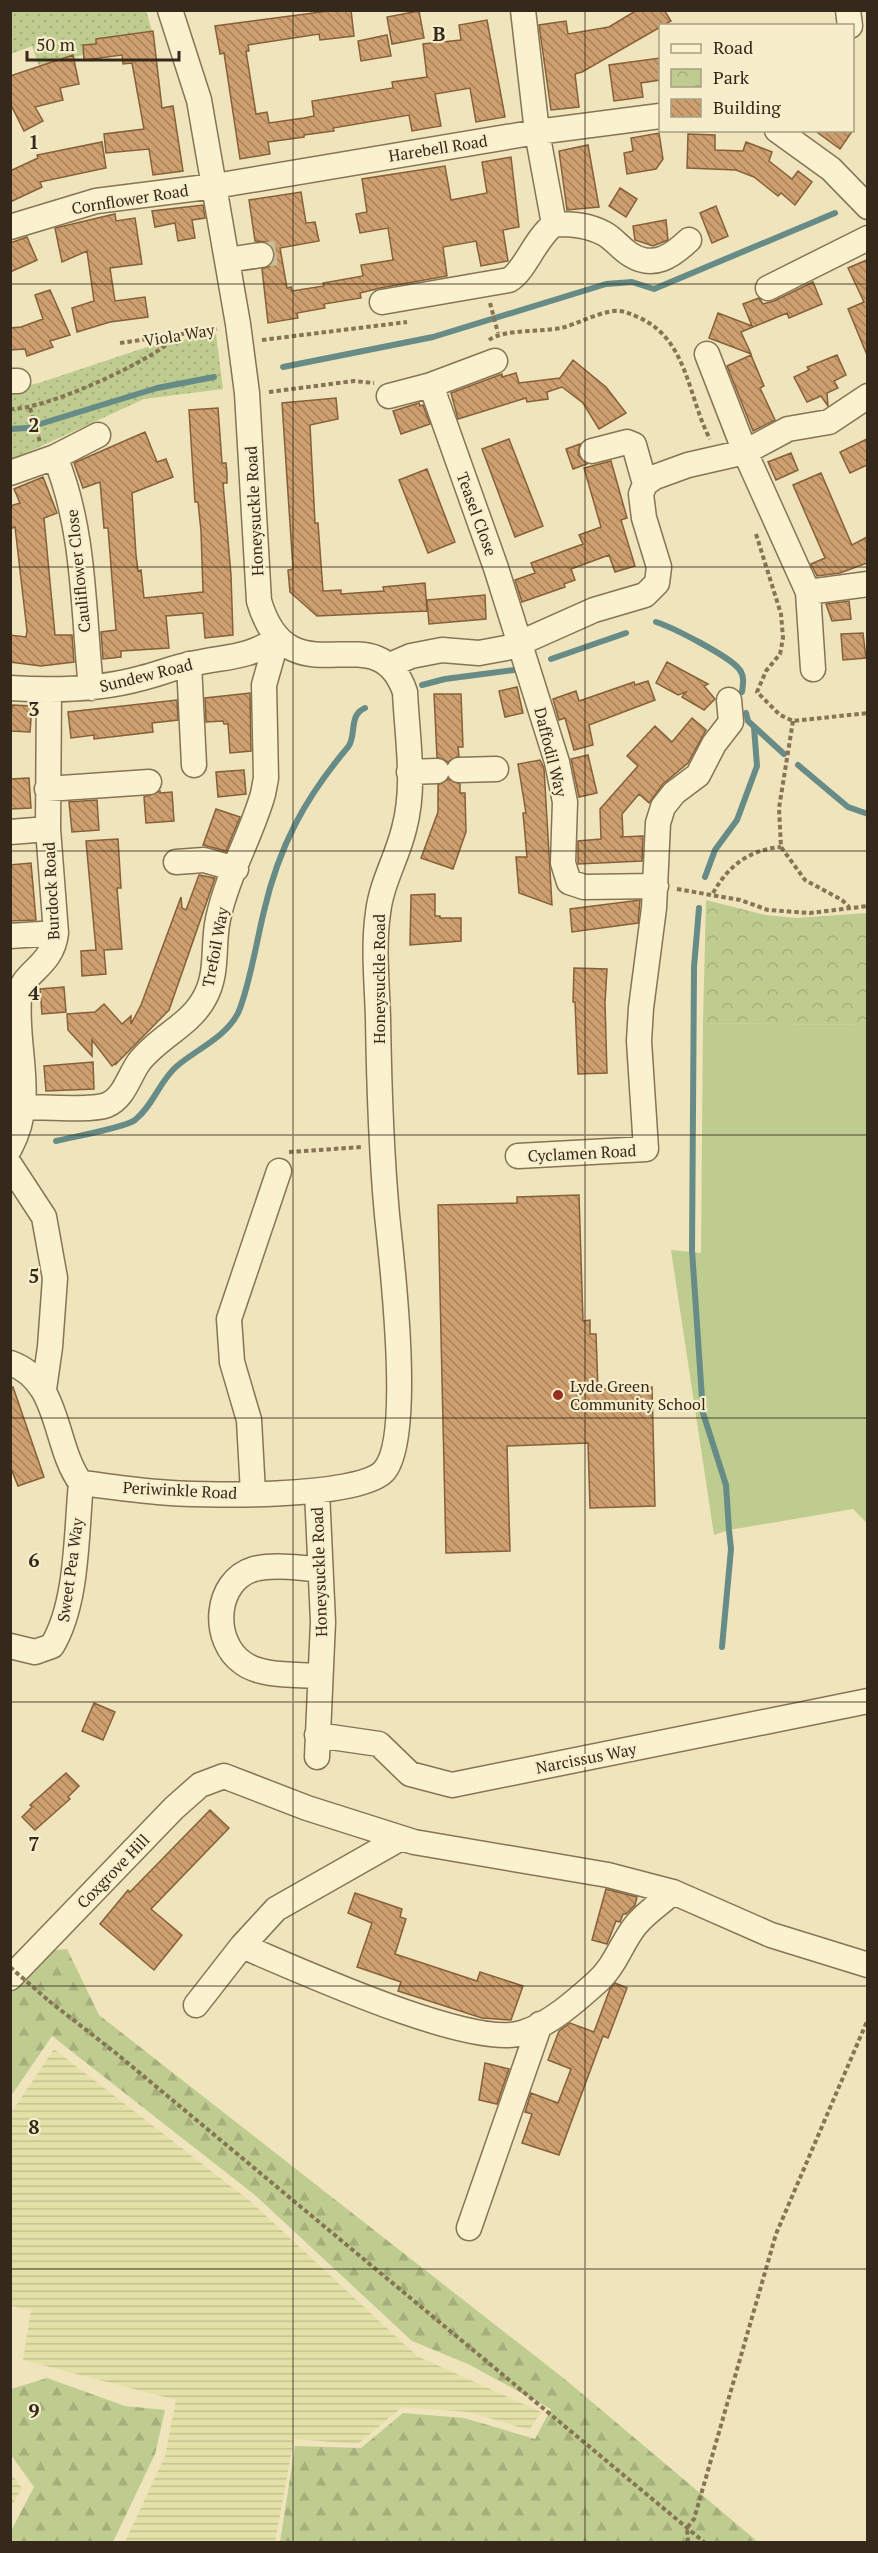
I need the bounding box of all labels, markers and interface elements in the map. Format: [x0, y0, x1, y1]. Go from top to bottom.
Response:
text: B [433, 20, 446, 47]
scale bar [27, 24, 178, 62]
legend [659, 24, 854, 132]
text: 50 m [36, 32, 76, 56]
text: Road [713, 35, 753, 59]
text: Park [713, 65, 750, 89]
text: Building [713, 95, 781, 119]
text: 1 [28, 128, 40, 155]
street label: Harebell Road [387, 129, 489, 167]
street label: Cornflower Road [70, 179, 190, 219]
street label: Viola Way [142, 318, 217, 351]
text: 2 [28, 411, 40, 438]
street label: Honeysuckle Road [240, 445, 268, 577]
street label: Teasel Close [452, 469, 502, 559]
street label: Cauliflower Close [61, 508, 95, 634]
street label: Sundew Road [97, 653, 195, 697]
text: 3 [28, 695, 40, 722]
street label: Daffodil Way [529, 705, 573, 800]
street label: Burdock Road [37, 841, 65, 941]
street label: Trefoil Way [196, 904, 234, 989]
street label: Honeysuckle Road [368, 914, 390, 1044]
text: 4 [28, 979, 40, 1006]
street label: Cyclamen Road [527, 1139, 637, 1167]
text: 5 [28, 1262, 40, 1289]
place label: Lyde Green Community School [570, 1375, 706, 1415]
marker: Lyde Green Community School [551, 1388, 565, 1402]
street label: Periwinkle Road [122, 1476, 238, 1504]
street label: Honeysuckle Road [306, 1506, 332, 1637]
street label: Sweet Pea Way [52, 1516, 88, 1624]
text: 6 [28, 1546, 40, 1573]
street label: Narcissus Way [534, 1737, 639, 1779]
street label: Coxgrove Hill [72, 1829, 154, 1913]
text: 7 [28, 1830, 40, 1857]
text: 8 [28, 2113, 40, 2140]
text: 9 [28, 2397, 40, 2424]

